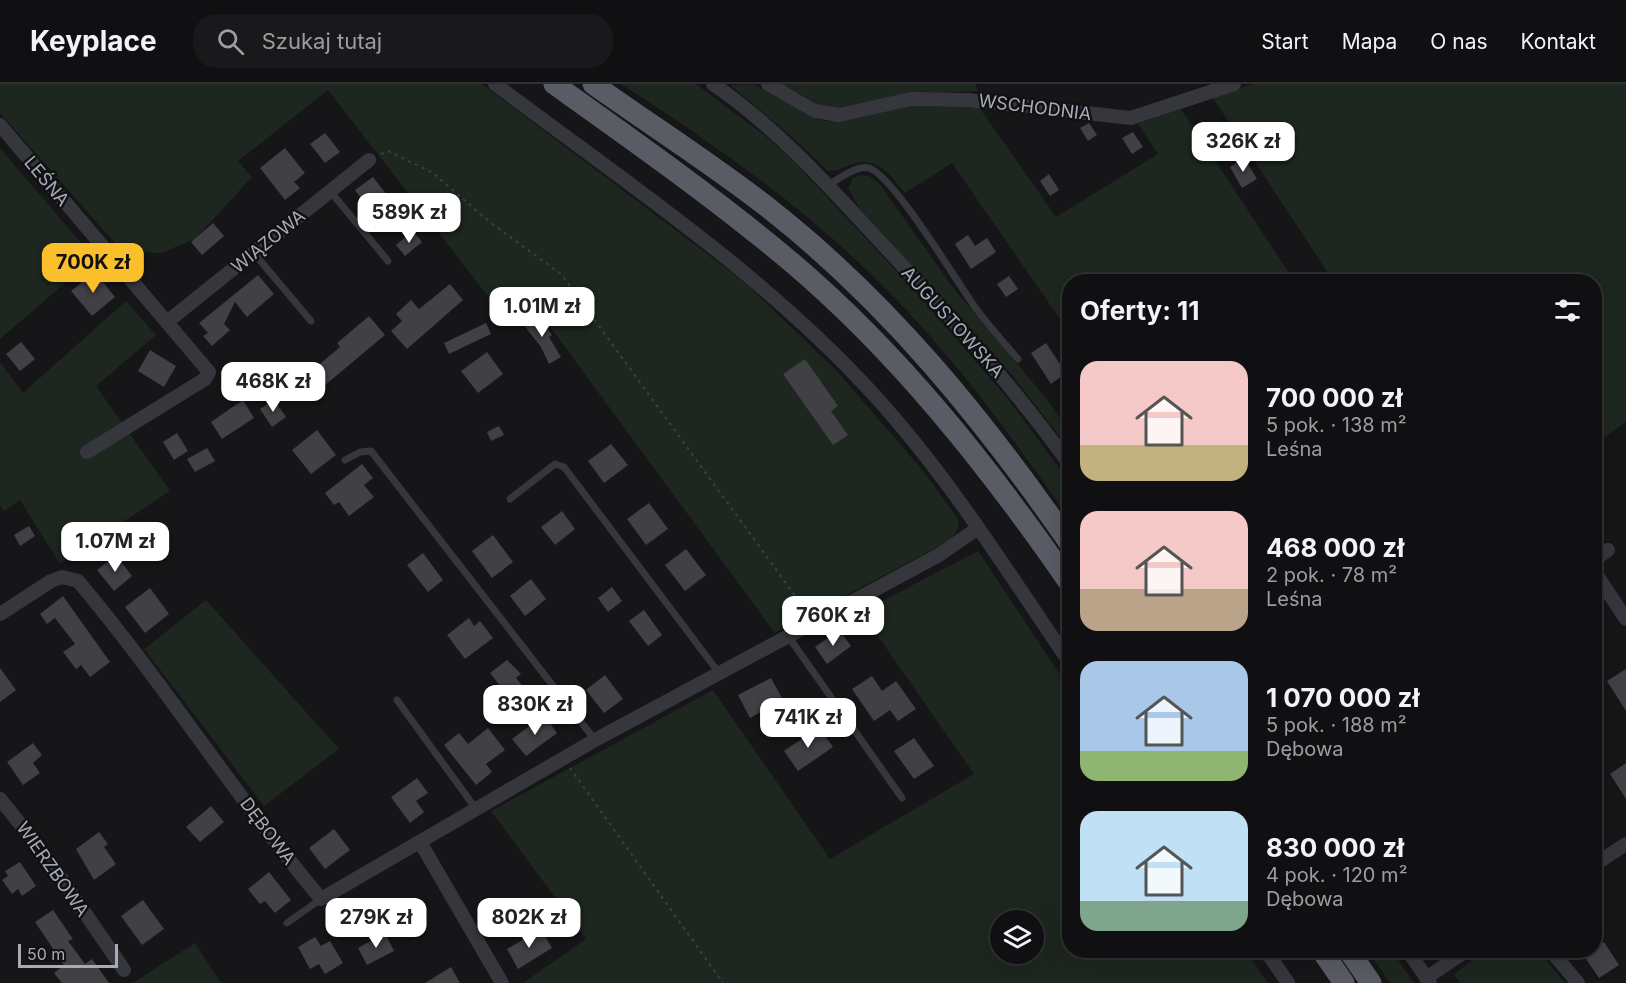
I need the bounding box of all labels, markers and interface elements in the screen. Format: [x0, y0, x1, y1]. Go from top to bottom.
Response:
search box [193, 14, 613, 68]
text: Keyplace [30, 24, 157, 58]
icon: search [214, 25, 247, 58]
text: Szukaj tutaj [262, 28, 382, 54]
text: Start [1261, 29, 1309, 54]
text: Mapa [1342, 29, 1397, 54]
text: O nas [1430, 29, 1488, 54]
text: Kontakt [1521, 29, 1596, 54]
street label: WSCHODNIA [977, 90, 1093, 124]
pin: 326K zł [1188, 122, 1298, 173]
text: 326K zł [1206, 129, 1280, 153]
street label: LEŚNA [20, 151, 75, 210]
pin: 589K zł [354, 193, 464, 244]
text: 589K zł [372, 200, 446, 224]
street label: WIĄZOWA [227, 205, 309, 277]
pin: 700K zł [38, 243, 148, 294]
text: 700K zł [56, 250, 130, 274]
street label: AUGUSTOWSKA [898, 262, 1008, 382]
pin: 1.01M zł [480, 287, 604, 338]
text: 1.01M zł [503, 294, 581, 318]
icon: filters [1551, 294, 1584, 327]
text: Oferty: 11 [1080, 295, 1199, 326]
pin: 468K zł [218, 362, 328, 413]
text: 468K zł [235, 369, 311, 393]
text: 700 000 zł [1266, 382, 1403, 413]
icon: home [1128, 385, 1200, 457]
text: 5 pok. · 138 m² [1266, 413, 1407, 437]
text: Leśna [1266, 437, 1323, 461]
pin: 1.07M zł [53, 522, 177, 573]
text: 1.07M zł [75, 529, 155, 553]
text: 468 000 zł [1266, 532, 1404, 563]
icon: home [1128, 535, 1200, 607]
text: 2 pok. · 78 m² [1266, 563, 1397, 587]
text: Leśna [1266, 587, 1323, 611]
pin: 760K zł [778, 596, 888, 647]
text: 760K zł [796, 603, 870, 627]
text: 1 070 000 zł [1266, 682, 1420, 713]
pin: 830K zł [480, 685, 590, 736]
icon: home [1128, 685, 1200, 757]
text: 830K zł [497, 692, 573, 716]
pin: 741K zł [753, 698, 863, 749]
text: 741K zł [774, 705, 842, 729]
text: 5 pok. · 188 m² [1266, 713, 1407, 737]
text: Dębowa [1266, 737, 1344, 761]
street label: DĘBOWA [236, 793, 300, 869]
street label: WIERZBOWA [13, 818, 93, 920]
text: 830 000 zł [1266, 832, 1404, 863]
icon: home [1128, 835, 1200, 907]
text: 4 pok. · 120 m² [1266, 863, 1407, 887]
text: Dębowa [1266, 887, 1344, 911]
pin: 279K zł [321, 898, 431, 949]
pin: 802K zł [474, 898, 584, 949]
text: 279K zł [339, 905, 413, 929]
text: 802K zł [491, 905, 567, 929]
map controls [990, 910, 1044, 964]
button: layers [990, 910, 1044, 964]
scale bar [18, 941, 118, 968]
text: 50 m [27, 944, 65, 964]

